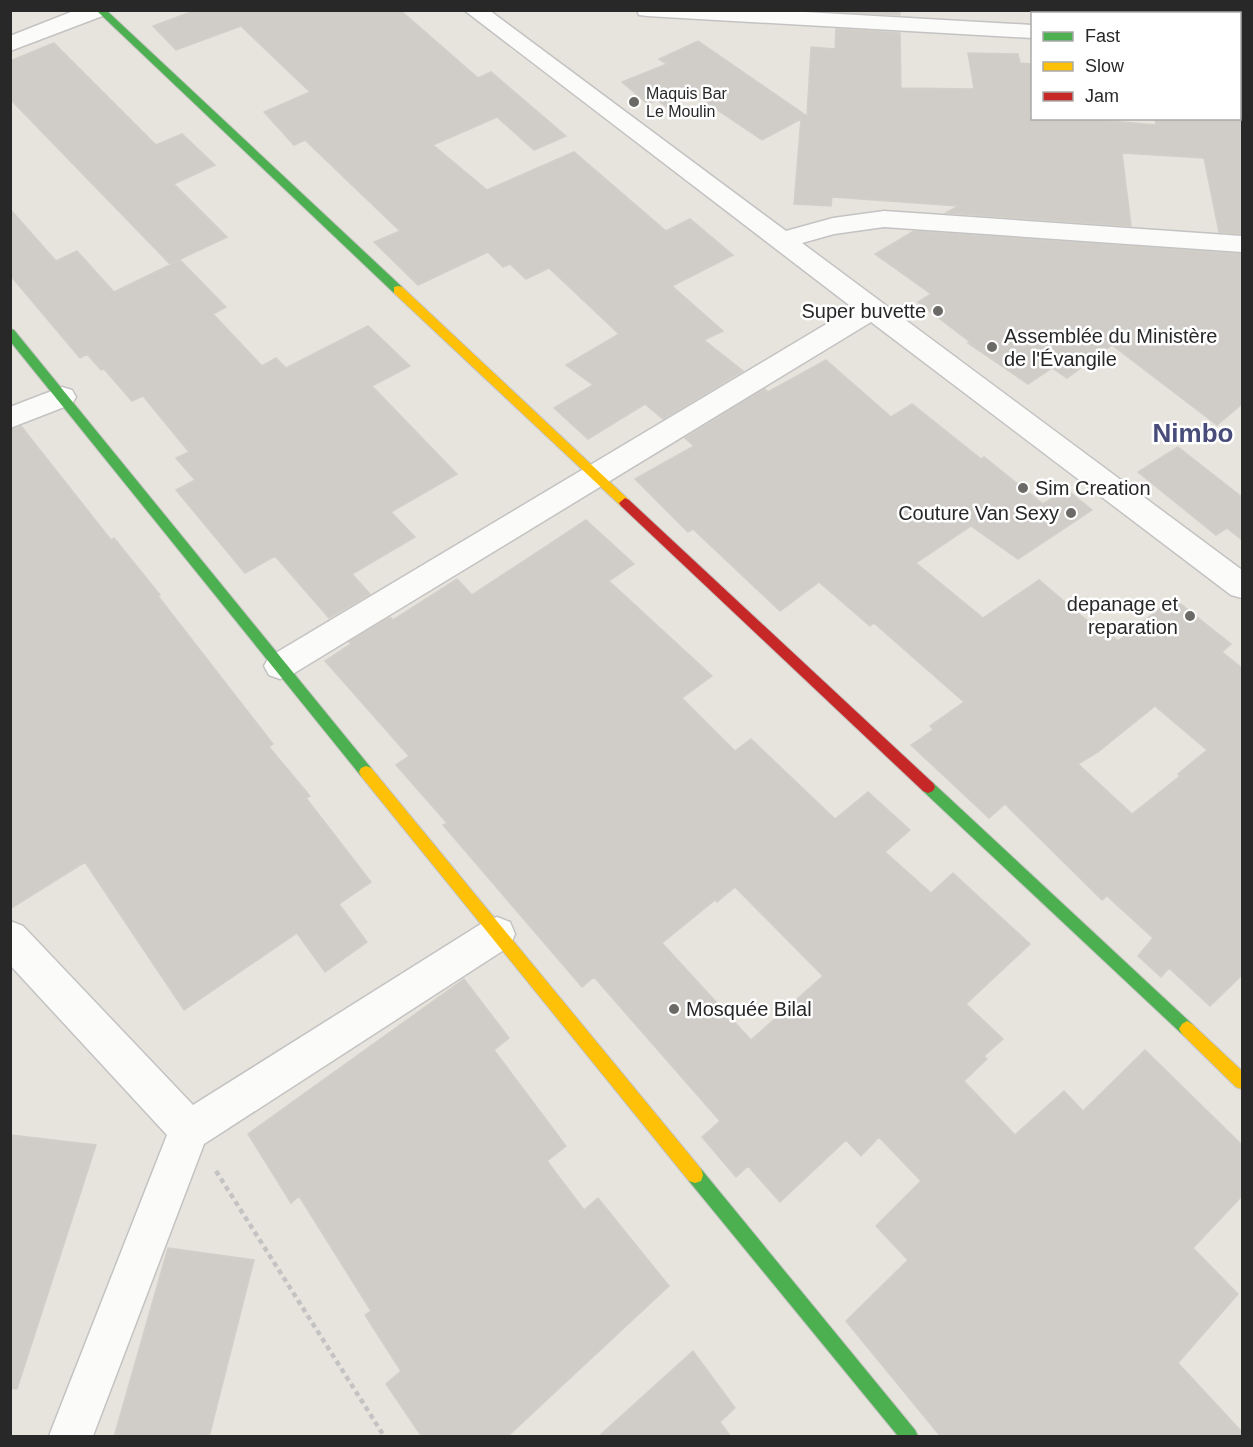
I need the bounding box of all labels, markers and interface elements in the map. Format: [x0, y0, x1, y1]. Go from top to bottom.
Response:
legend [1031, 12, 1241, 120]
text: Fast [1085, 26, 1120, 46]
text: Slow [1085, 56, 1125, 76]
place label: Maquis Bar Le Moulin [646, 85, 728, 120]
text: Jam [1085, 86, 1119, 106]
marker: Maquis Bar Le Moulin [627, 95, 641, 109]
place label: Super buvette [801, 300, 926, 322]
marker: Super buvette [931, 304, 945, 318]
place label: Assemblée du Ministère de l'Évangile [1004, 325, 1217, 370]
marker: Assemblée du Ministère de l'Évangile [985, 340, 999, 354]
district label: Nimbo [1153, 418, 1233, 448]
place label: Sim Creation [1035, 477, 1151, 499]
marker: Sim Creation [1016, 481, 1030, 495]
place label: Couture Van Sexy [898, 502, 1059, 524]
marker: Couture Van Sexy [1064, 506, 1078, 520]
place label: depanage et reparation [1067, 593, 1178, 638]
marker: depanage et reparation [1183, 609, 1197, 623]
place label: Mosquée Bilal [686, 998, 812, 1020]
marker: Mosquée Bilal [667, 1002, 681, 1016]

